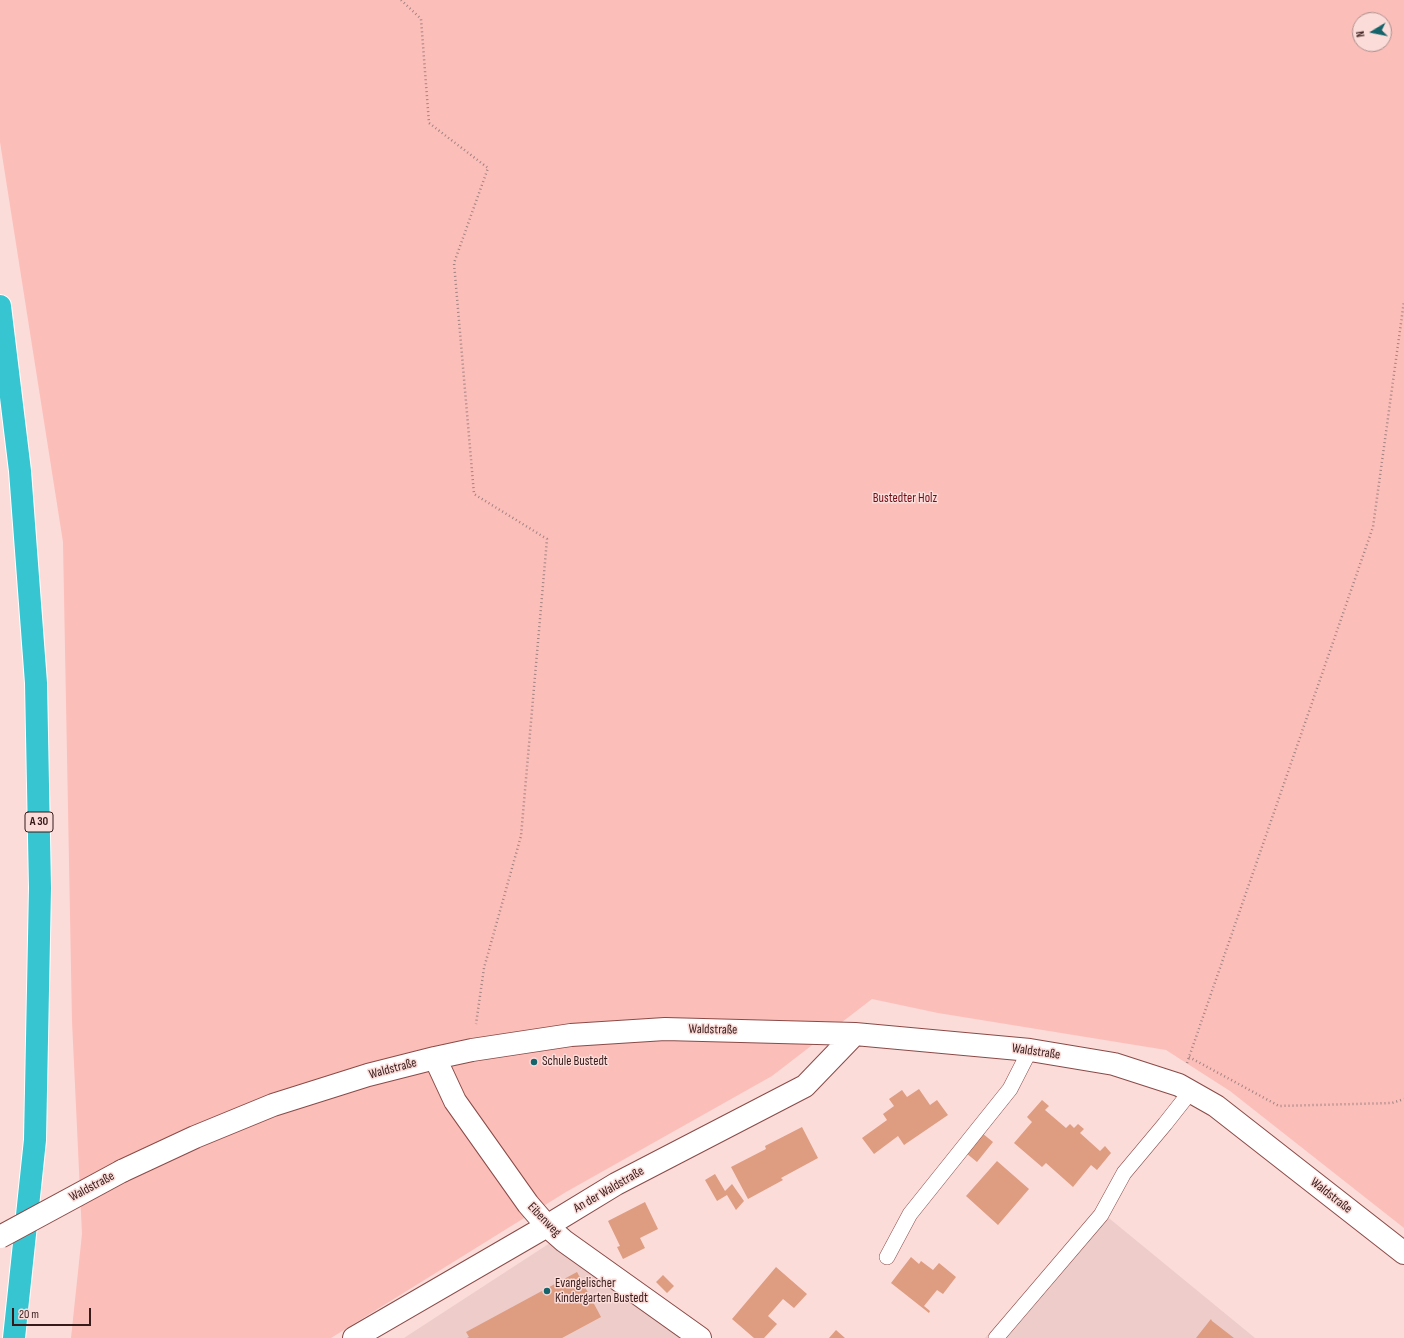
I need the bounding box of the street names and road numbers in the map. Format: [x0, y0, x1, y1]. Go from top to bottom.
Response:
road number: A 30 [25, 812, 53, 832]
street label: Waldstraße [688, 1022, 738, 1038]
street label: Waldstraße [1011, 1041, 1061, 1063]
street label: Waldstraße [367, 1055, 419, 1083]
street label: An der Waldstraße [571, 1164, 647, 1216]
street label: Waldstraße [67, 1169, 117, 1205]
street label: Waldstraße [1307, 1175, 1355, 1217]
street label: Eibenweg [524, 1200, 564, 1240]

